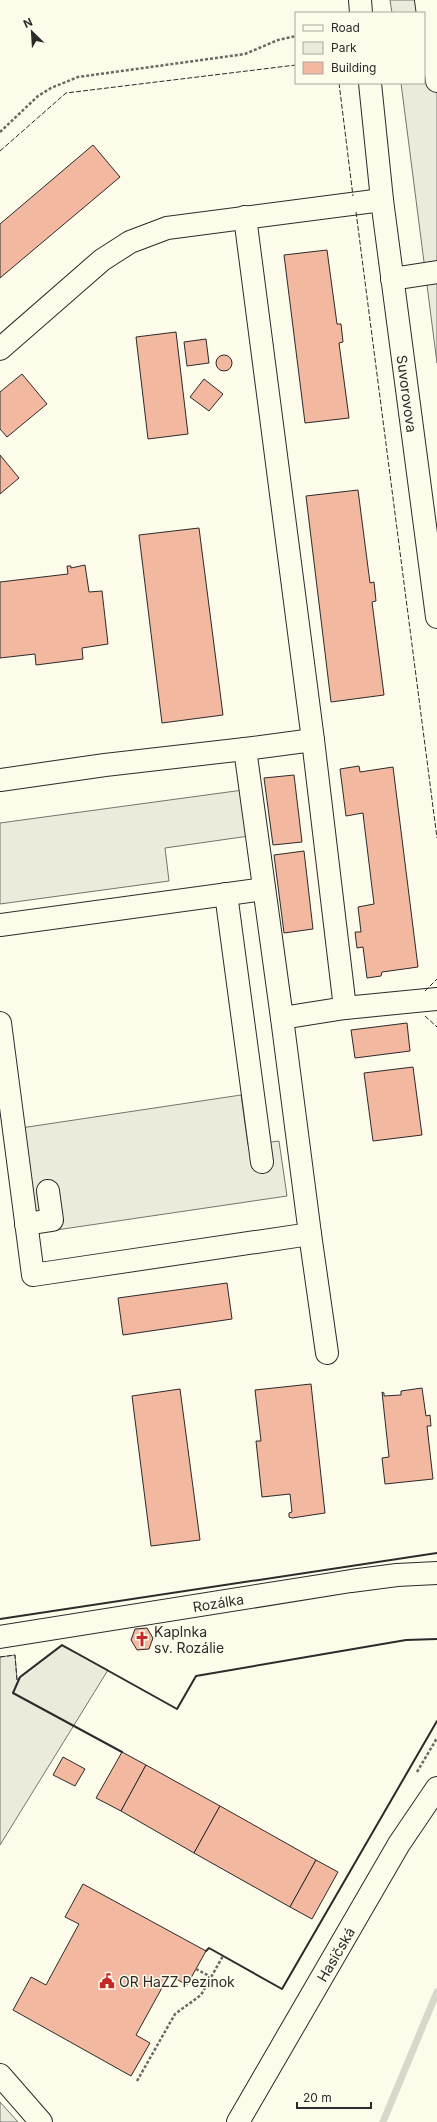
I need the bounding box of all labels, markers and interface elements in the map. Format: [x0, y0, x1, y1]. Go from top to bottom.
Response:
north arrow [12, 12, 52, 52]
legend [295, 12, 425, 84]
text: N [21, 15, 35, 31]
text: Road [331, 20, 360, 35]
text: Park [331, 40, 357, 55]
text: Building [331, 60, 376, 75]
street label: Suvorovova [394, 354, 421, 433]
street label: Rozálka [191, 1590, 245, 1615]
place label: Kaplnka sv. Rozálie [154, 1623, 224, 1656]
church icon: Kaplnka sv. Rozálie [133, 1630, 151, 1648]
street label: Hasičská [313, 1924, 358, 1984]
public building icon: OR HaZZ Pezinok [98, 1972, 116, 1990]
place label: OR HaZZ Pezinok [119, 1973, 235, 1990]
scale bar [297, 2084, 371, 2110]
text: 20 m [303, 2090, 332, 2105]

